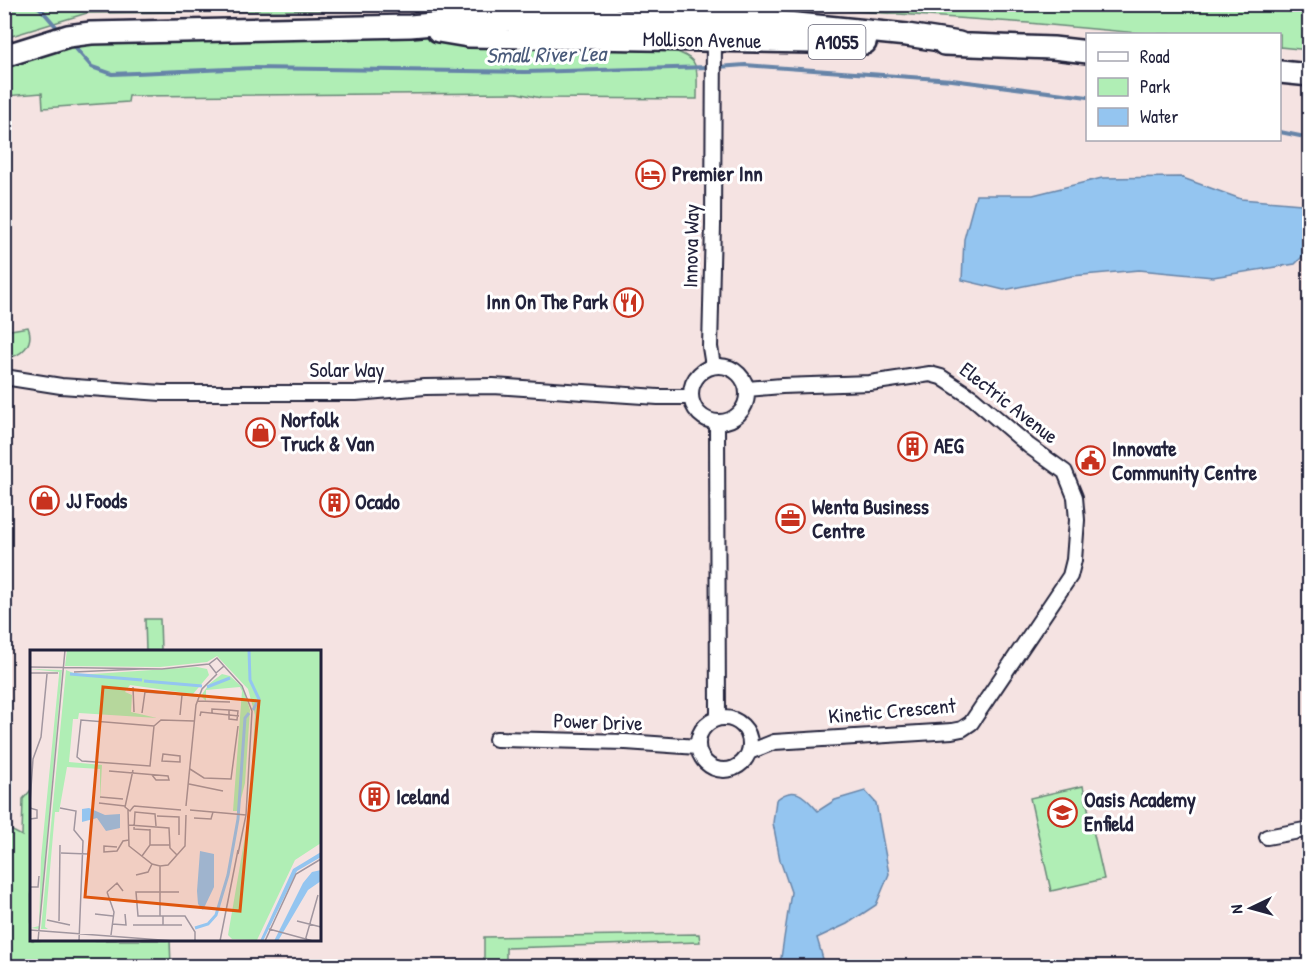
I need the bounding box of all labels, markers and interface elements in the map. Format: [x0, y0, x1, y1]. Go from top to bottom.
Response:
street label: Mollison Avenue [642, 24, 762, 55]
road number: A1055 [808, 25, 866, 59]
legend [1086, 33, 1281, 141]
water label: Small River Lea [486, 38, 609, 70]
text: Road [1140, 44, 1170, 69]
text: Park [1140, 74, 1171, 99]
text: Water [1140, 104, 1178, 129]
hotel icon: Premier Inn [635, 158, 667, 190]
place label: Premier Inn [672, 159, 763, 188]
street label: Innova Way [675, 204, 706, 288]
restaurant icon: Inn On The Park [613, 286, 645, 318]
place label: Inn On The Park [486, 287, 608, 316]
street label: Solar Way [310, 355, 385, 384]
street label: Electric Avenue [954, 355, 1065, 450]
place label: Norfolk Truck & Van [280, 405, 375, 458]
shop icon: Norfolk Truck & Van [244, 416, 276, 448]
building icon: AEG [897, 430, 929, 462]
place label: AEG [934, 431, 965, 460]
place label: Innovate Community Centre [1112, 434, 1258, 488]
public building icon: Innovate Community Centre [1075, 445, 1107, 477]
shop icon: JJ Foods [29, 485, 61, 517]
place label: JJ Foods [66, 486, 127, 515]
building icon: Ocado [318, 486, 350, 518]
place label: Ocado [355, 487, 400, 516]
place label: Wenta Business Centre [812, 492, 929, 545]
office icon: Wenta Business Centre [775, 503, 807, 535]
inset map [30, 650, 321, 941]
street label: Kinetic Crescent [827, 690, 958, 731]
street label: Power Drive [553, 705, 643, 738]
building icon: Iceland [359, 781, 391, 813]
place label: Iceland [396, 782, 450, 811]
place label: Oasis Academy Enfield [1084, 785, 1196, 838]
school or university icon: Oasis Academy Enfield [1047, 796, 1079, 828]
north arrow [1221, 878, 1281, 938]
text: N [1225, 904, 1247, 915]

